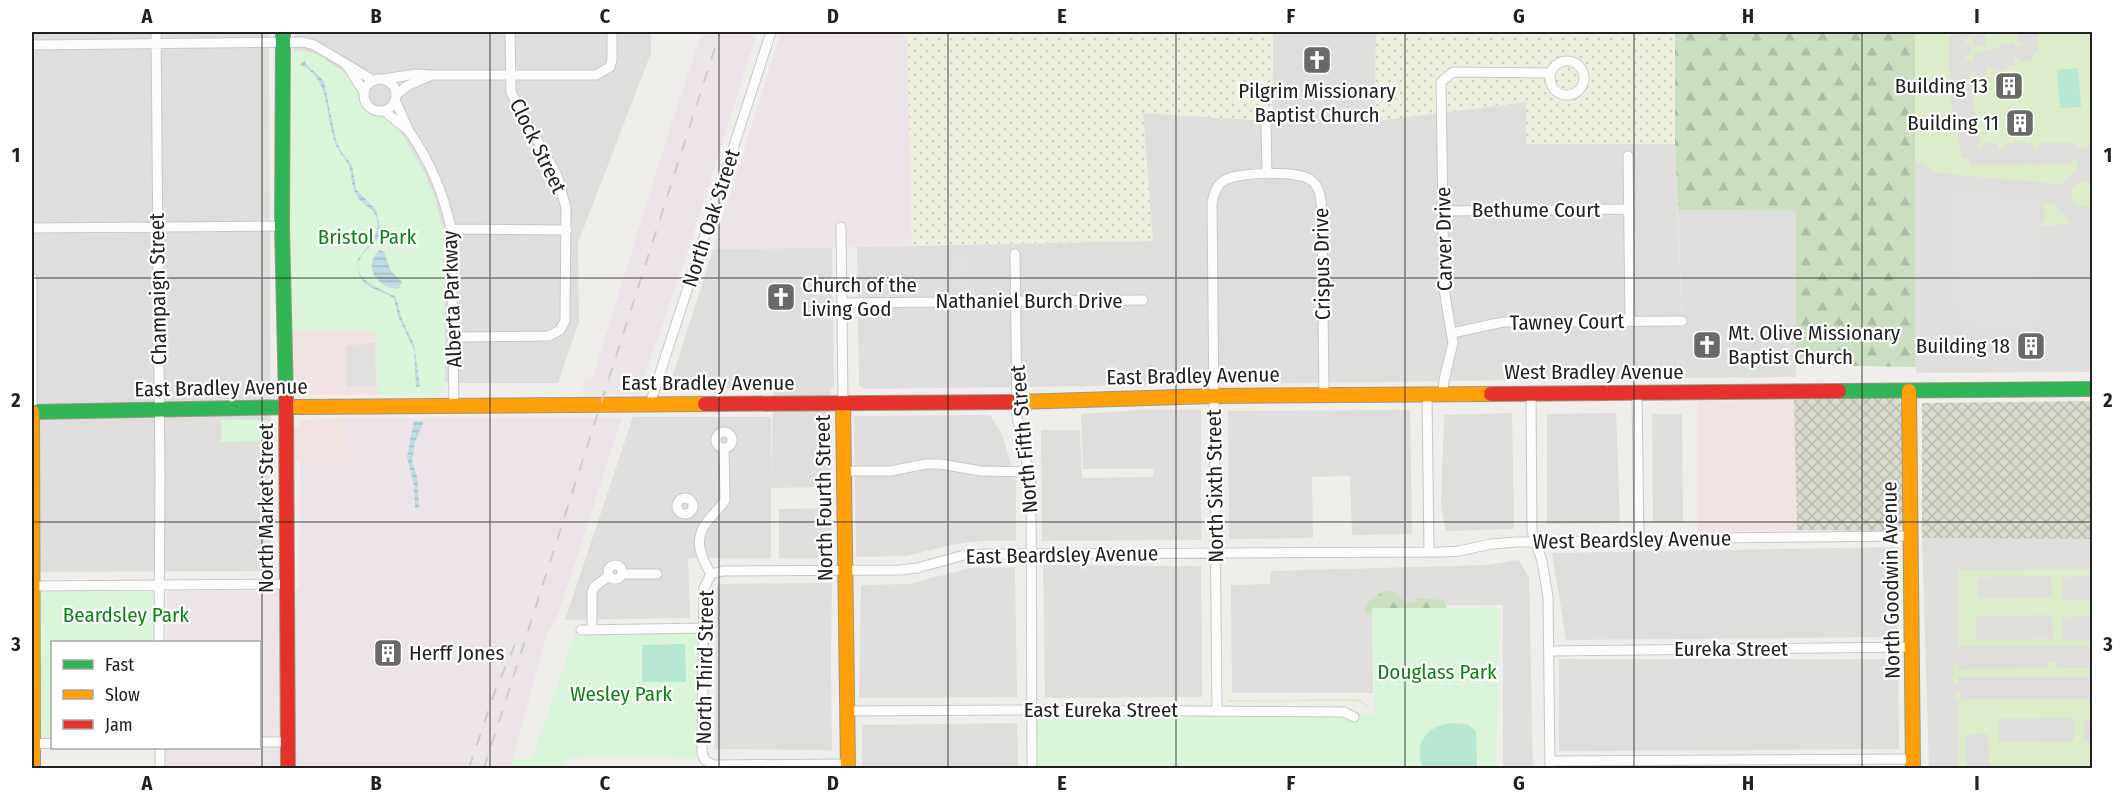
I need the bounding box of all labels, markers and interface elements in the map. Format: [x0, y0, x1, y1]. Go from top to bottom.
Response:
text: A [141, 4, 154, 28]
text: B [370, 4, 382, 28]
text: C [600, 4, 611, 28]
text: D [827, 4, 839, 28]
text: E [1057, 4, 1067, 28]
text: F [1287, 4, 1296, 28]
text: G [1513, 4, 1525, 28]
text: H [1742, 4, 1754, 28]
text: I [1974, 4, 1980, 28]
church icon: Pilgrim Missionary Baptist Church [1301, 44, 1333, 76]
building icon: Building 13 [1993, 70, 2025, 102]
place label: Building 13 [1895, 73, 1988, 99]
place label: Pilgrim Missionary Baptist Church [1238, 78, 1396, 128]
street label: Clock Street [504, 94, 572, 198]
building icon: Building 11 [2004, 107, 2036, 139]
place label: Building 11 [1907, 110, 1999, 136]
text: 1 [12, 143, 20, 167]
text: 1 [2104, 143, 2112, 167]
street label: North Oak Street [676, 146, 746, 290]
street label: Carver Drive [1430, 187, 1458, 291]
street label: Bethume Court [1472, 197, 1600, 223]
street label: Crispus Drive [1308, 208, 1336, 320]
street label: Champaign Street [144, 213, 172, 365]
park label: Bristol Park [318, 224, 416, 250]
street label: Alberta Parkway [437, 229, 467, 368]
place label: Church of the Living God [802, 272, 917, 322]
church icon: Church of the Living God [765, 281, 797, 313]
street label: Nathaniel Burch Drive [935, 288, 1123, 314]
street label: Tawney Court [1509, 308, 1625, 336]
place label: Mt. Olive Missionary Baptist Church [1728, 320, 1901, 370]
church icon: Mt. Olive Missionary Baptist Church [1691, 329, 1723, 361]
building icon: Building 18 [2015, 330, 2047, 362]
place label: Building 18 [1916, 333, 2010, 359]
street label: West Bradley Avenue [1504, 359, 1684, 385]
street label: East Bradley Avenue [1106, 361, 1280, 391]
street label: North Fifth Street [1005, 364, 1043, 514]
street label: East Bradley Avenue [621, 370, 795, 396]
street label: East Bradley Avenue [134, 373, 308, 403]
text: 2 [10, 388, 21, 412]
text: 2 [2102, 388, 2113, 412]
street label: North Sixth Street [1201, 409, 1229, 563]
street label: North Fourth Street [810, 414, 838, 581]
street label: North Market Street [253, 423, 279, 593]
street label: North Goodwin Avenue [1876, 481, 1906, 679]
street label: West Beardsley Avenue [1532, 525, 1732, 555]
street label: East Beardsley Avenue [965, 540, 1159, 570]
street label: North Third Street [691, 589, 719, 745]
park label: Beardsley Park [63, 602, 189, 628]
text: 3 [10, 632, 21, 656]
text: 3 [2102, 632, 2113, 656]
street label: Eureka Street [1674, 636, 1788, 662]
building icon: Herff Jones [372, 637, 404, 669]
place label: Herff Jones [409, 640, 504, 666]
legend [51, 641, 261, 749]
text: Fast [105, 654, 134, 676]
park label: Douglass Park [1377, 659, 1497, 685]
park label: Wesley Park [570, 681, 672, 707]
text: Slow [105, 684, 140, 706]
street label: East Eureka Street [1024, 697, 1178, 723]
text: Jam [105, 714, 133, 736]
text: A [141, 771, 154, 795]
text: B [370, 771, 382, 795]
text: C [600, 771, 611, 795]
text: D [827, 771, 839, 795]
text: E [1057, 771, 1067, 795]
text: F [1287, 771, 1296, 795]
text: G [1513, 771, 1525, 795]
text: H [1742, 771, 1754, 795]
text: I [1974, 771, 1980, 795]

